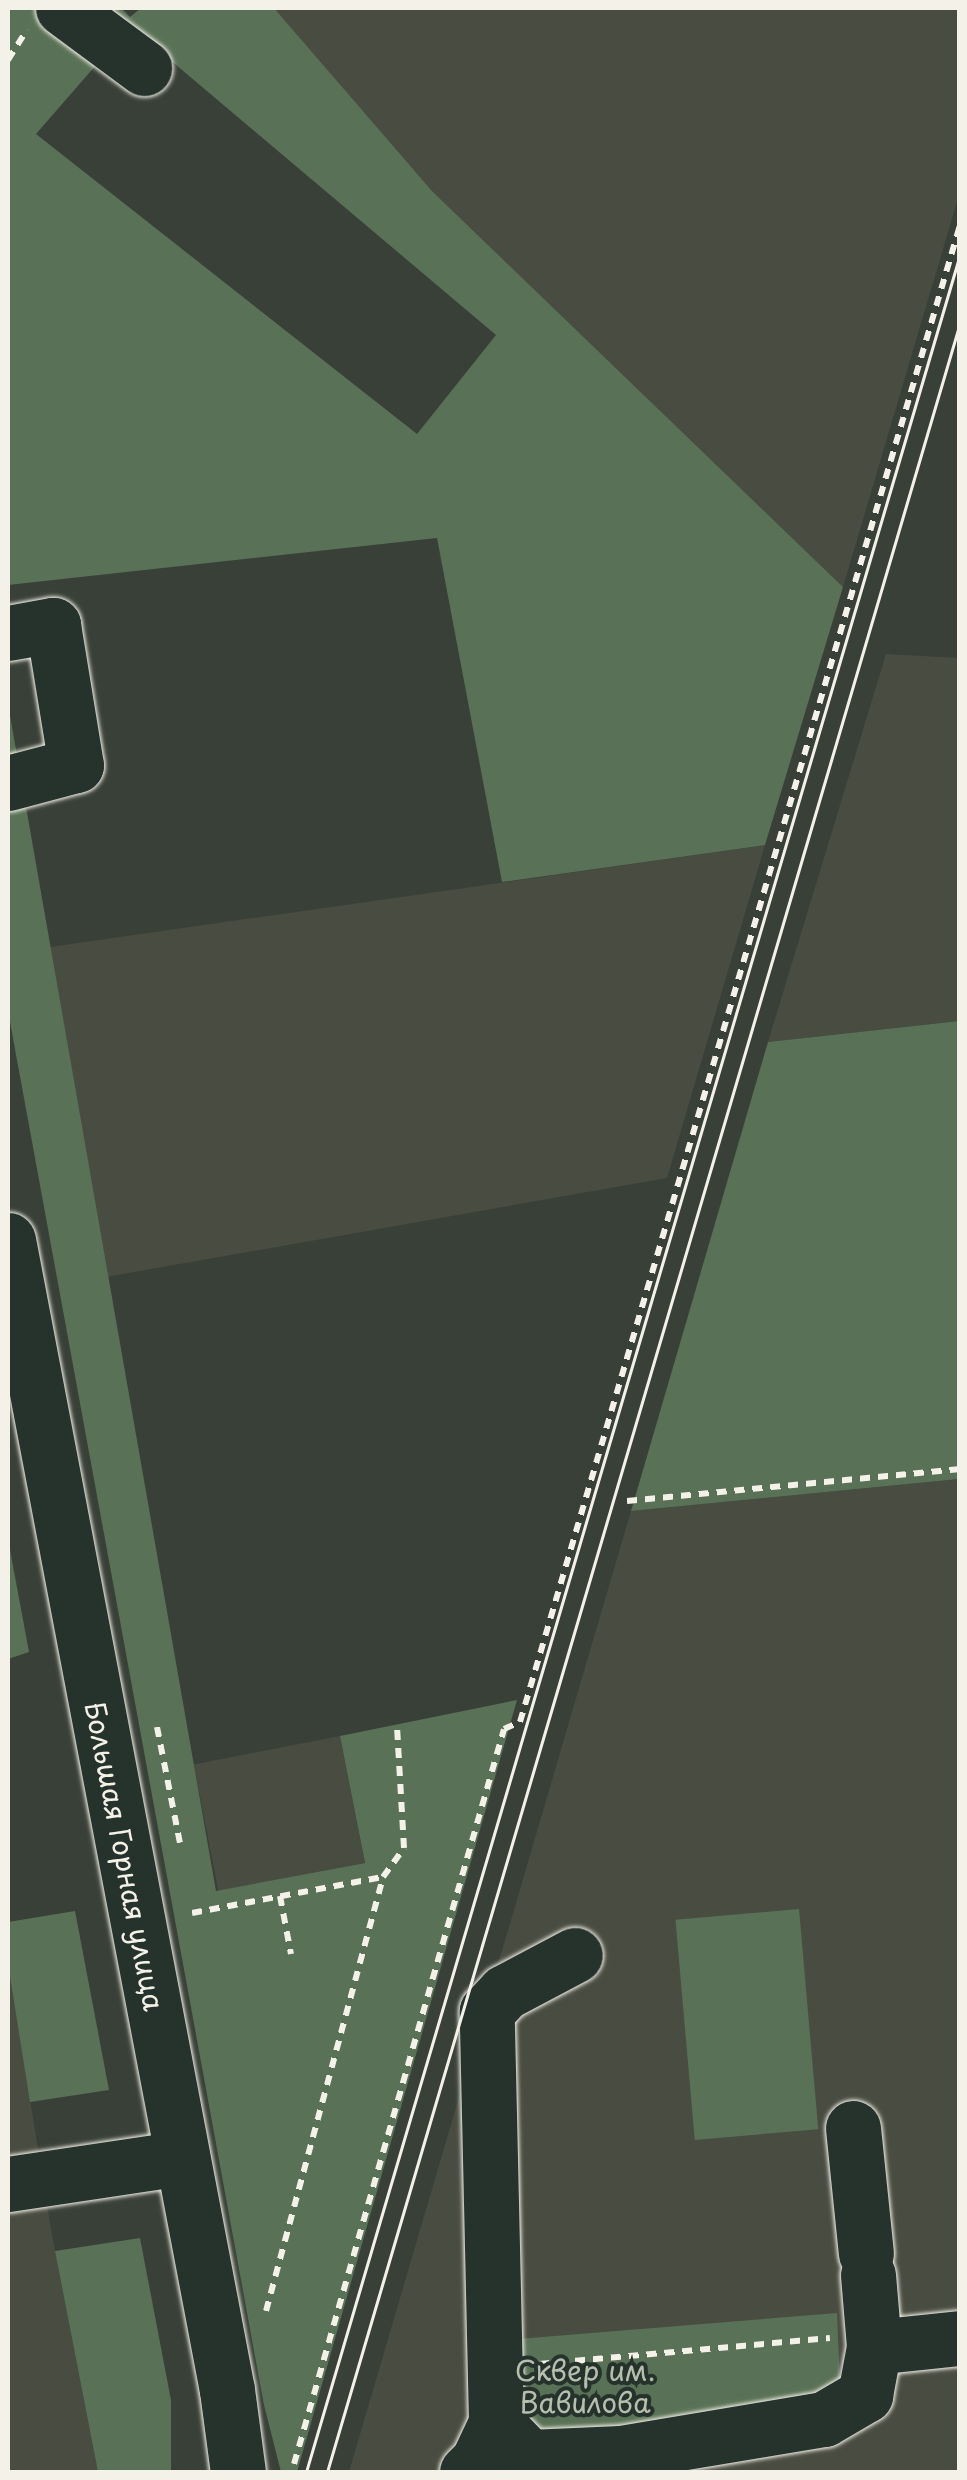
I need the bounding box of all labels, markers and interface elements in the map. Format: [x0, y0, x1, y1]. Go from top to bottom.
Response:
street label: Большая Горная улица [78, 1698, 172, 2014]
park label: Сквер им. Вавилова [515, 2353, 655, 2419]

